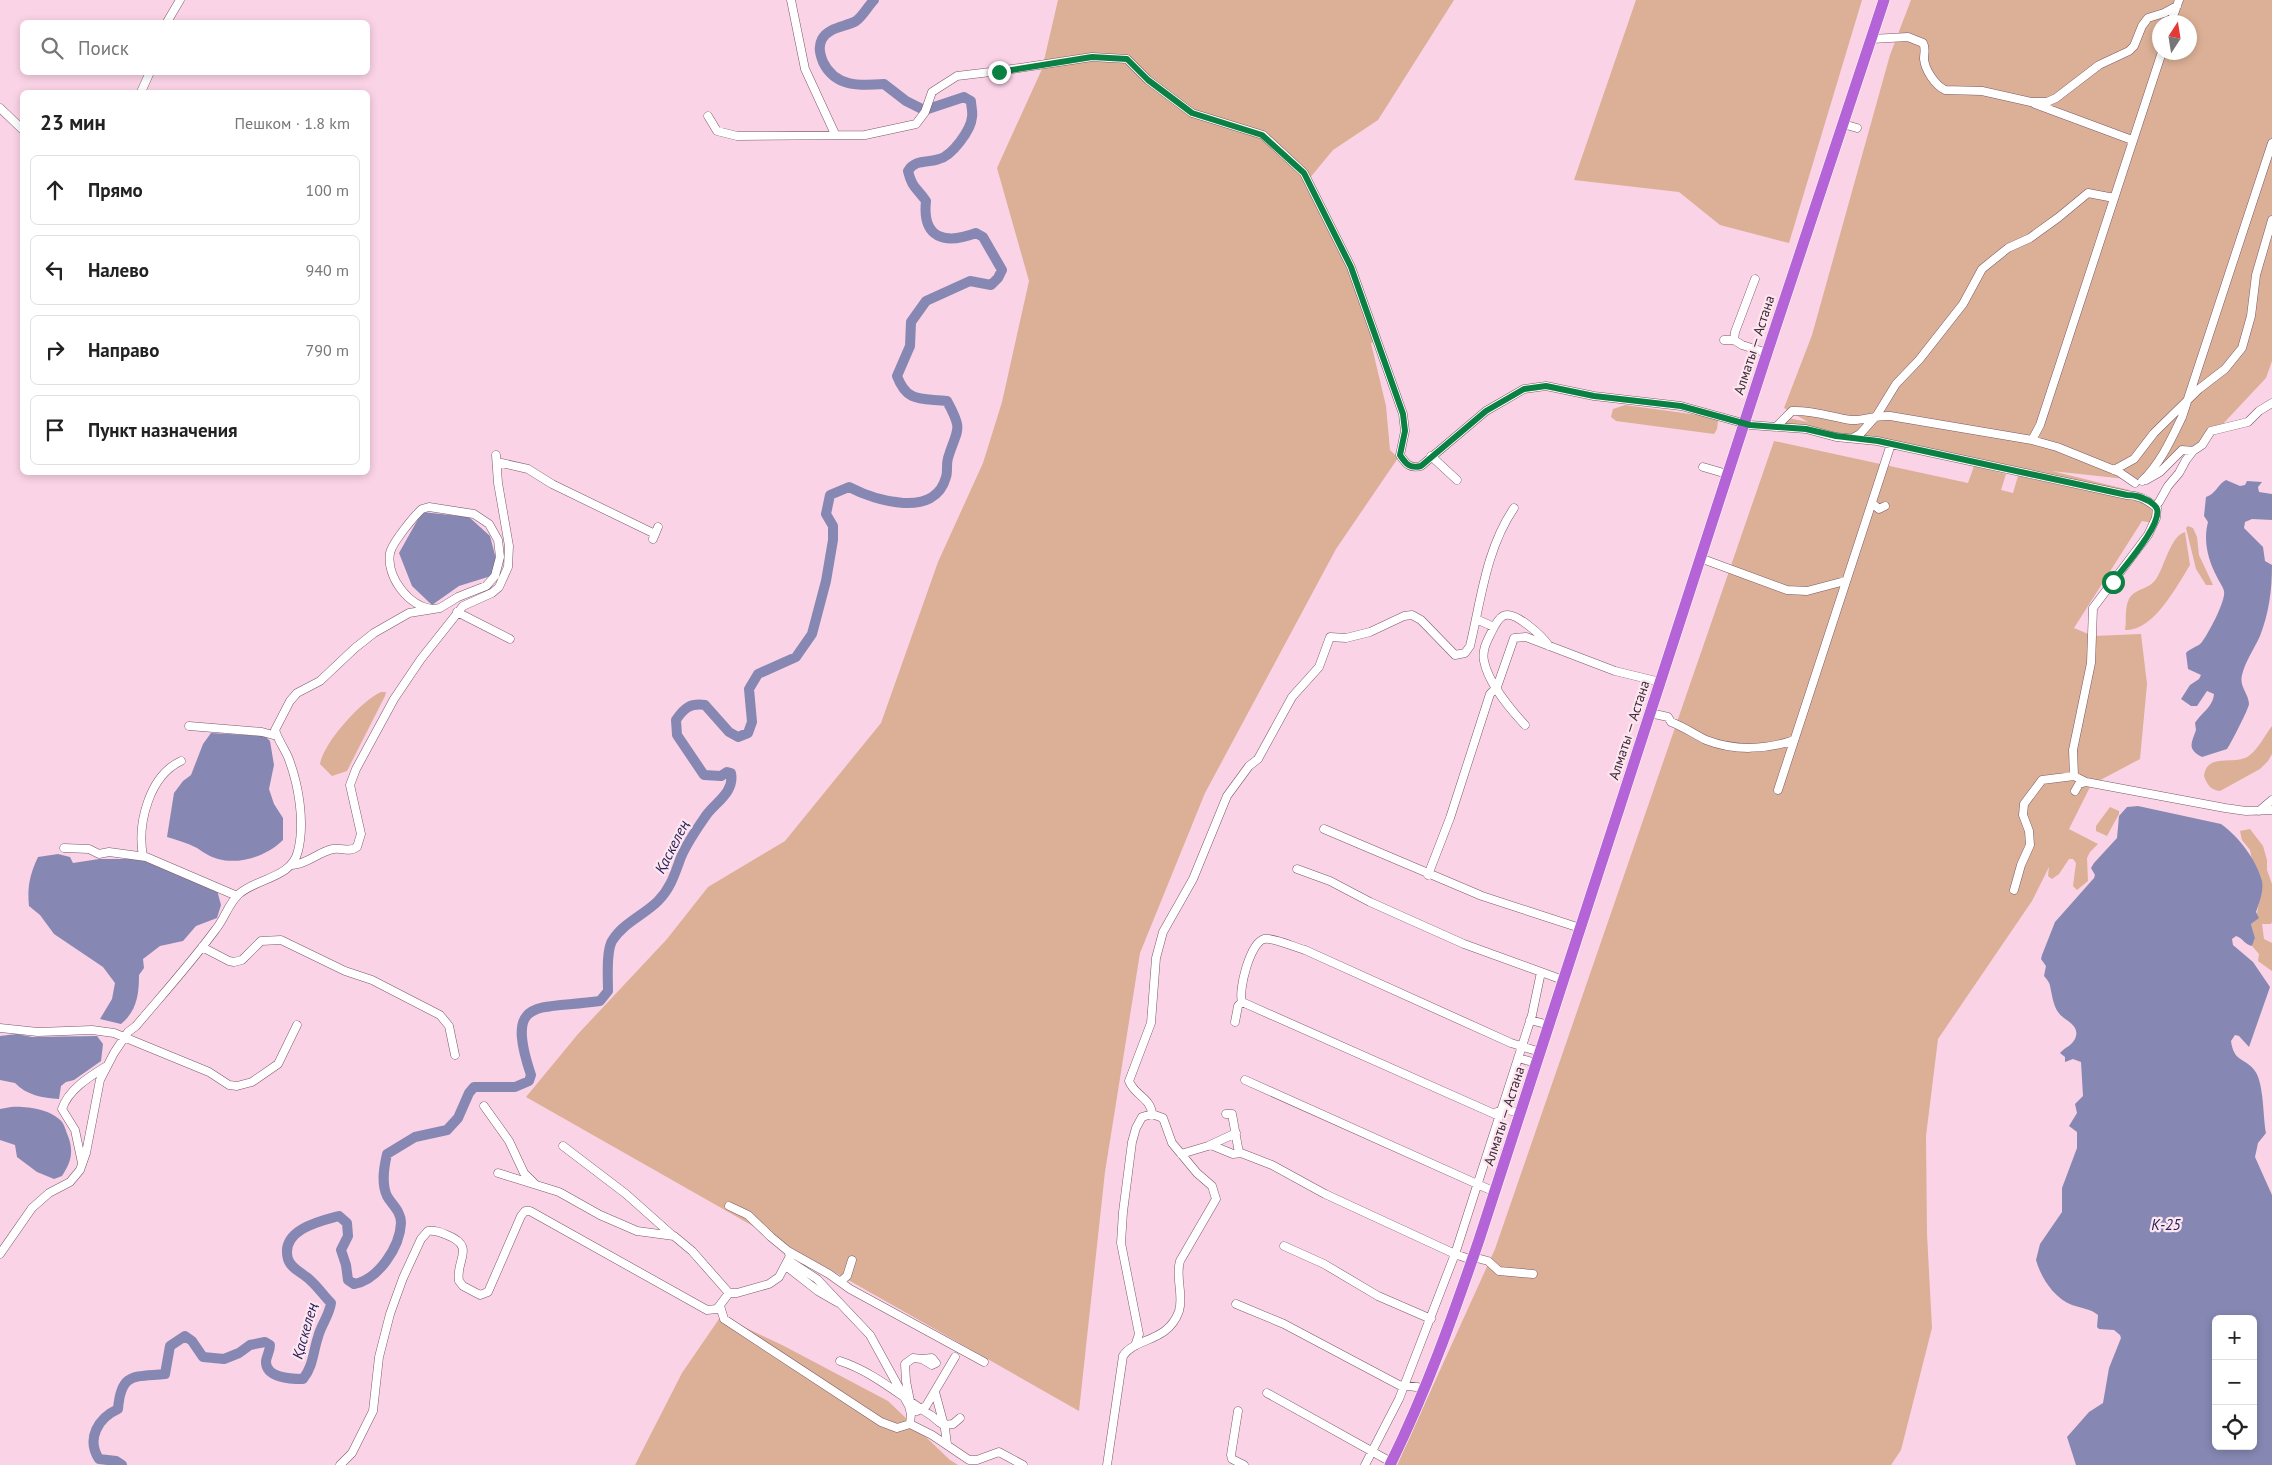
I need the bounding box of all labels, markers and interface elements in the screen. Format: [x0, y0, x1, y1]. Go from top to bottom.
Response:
north arrow [2152, 15, 2197, 60]
search box [20, 20, 370, 75]
icon: search [38, 34, 66, 62]
text: Поиск [78, 36, 129, 60]
route end [988, 61, 1011, 84]
text: 23 мин [40, 109, 106, 136]
text: Пешком · 1.8 km [235, 113, 350, 133]
icon: ahead [41, 176, 69, 204]
text: Прямо [88, 178, 143, 202]
text: 100 m [306, 180, 349, 200]
icon: left [41, 256, 69, 284]
text: Налево [88, 258, 149, 282]
text: 940 m [306, 260, 349, 280]
street label: Алматы — Астана [1729, 293, 1779, 397]
icon: right [41, 336, 69, 364]
text: Направо [88, 338, 159, 362]
text: 790 m [306, 340, 349, 360]
icon: arrive [41, 416, 69, 444]
text: Пункт назначения [88, 418, 238, 442]
route start [2102, 571, 2125, 594]
street label: Алматы — Астана [1604, 678, 1654, 782]
water label: Қаскелең [650, 817, 693, 877]
street label: Алматы — Астана [1479, 1064, 1529, 1168]
water label: К-25 [2151, 1215, 2181, 1234]
water label: Қаскелең [287, 1301, 322, 1361]
map controls [2212, 1315, 2257, 1450]
button: + [2212, 1315, 2257, 1360]
button: − [2212, 1360, 2257, 1405]
button: locate [2212, 1405, 2257, 1450]

